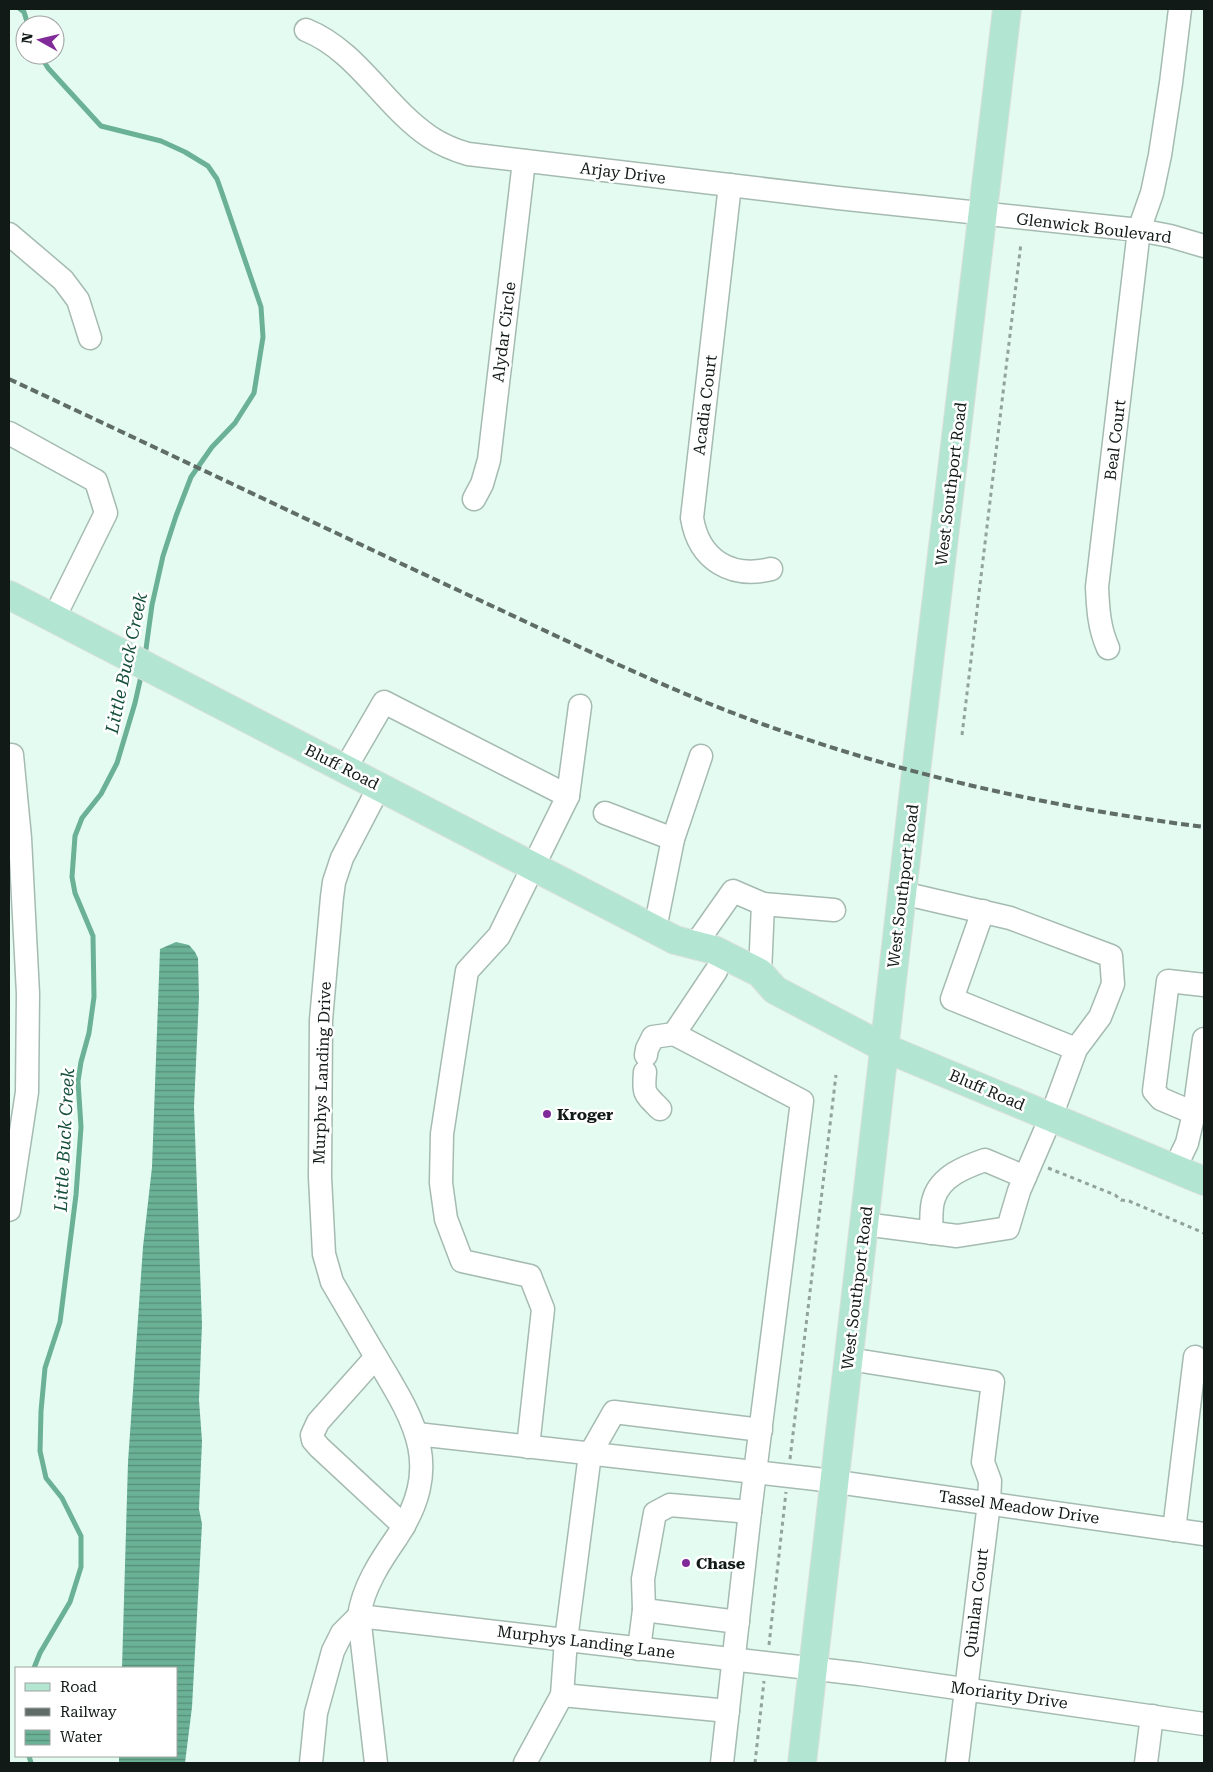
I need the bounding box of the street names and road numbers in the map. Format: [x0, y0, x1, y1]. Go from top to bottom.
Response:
street label: Arjay Drive [579, 158, 667, 188]
street label: Glenwick Boulevard [1015, 209, 1173, 247]
street label: Alydar Circle [488, 281, 520, 383]
street label: Acadia Court [689, 354, 721, 456]
street label: Beal Court [1101, 398, 1129, 482]
street label: West Southport Road [932, 401, 970, 567]
street label: Bluff Road [302, 740, 382, 794]
street label: West Southport Road [884, 803, 922, 969]
street label: Murphys Landing Drive [309, 981, 335, 1165]
street label: Bluff Road [946, 1066, 1028, 1114]
street label: West Southport Road [838, 1205, 876, 1371]
street label: Tassel Meadow Drive [937, 1486, 1101, 1528]
street label: Quinlan Court [960, 1547, 992, 1659]
street label: Murphys Landing Lane [496, 1622, 676, 1662]
street label: Moriarity Drive [949, 1677, 1069, 1713]

